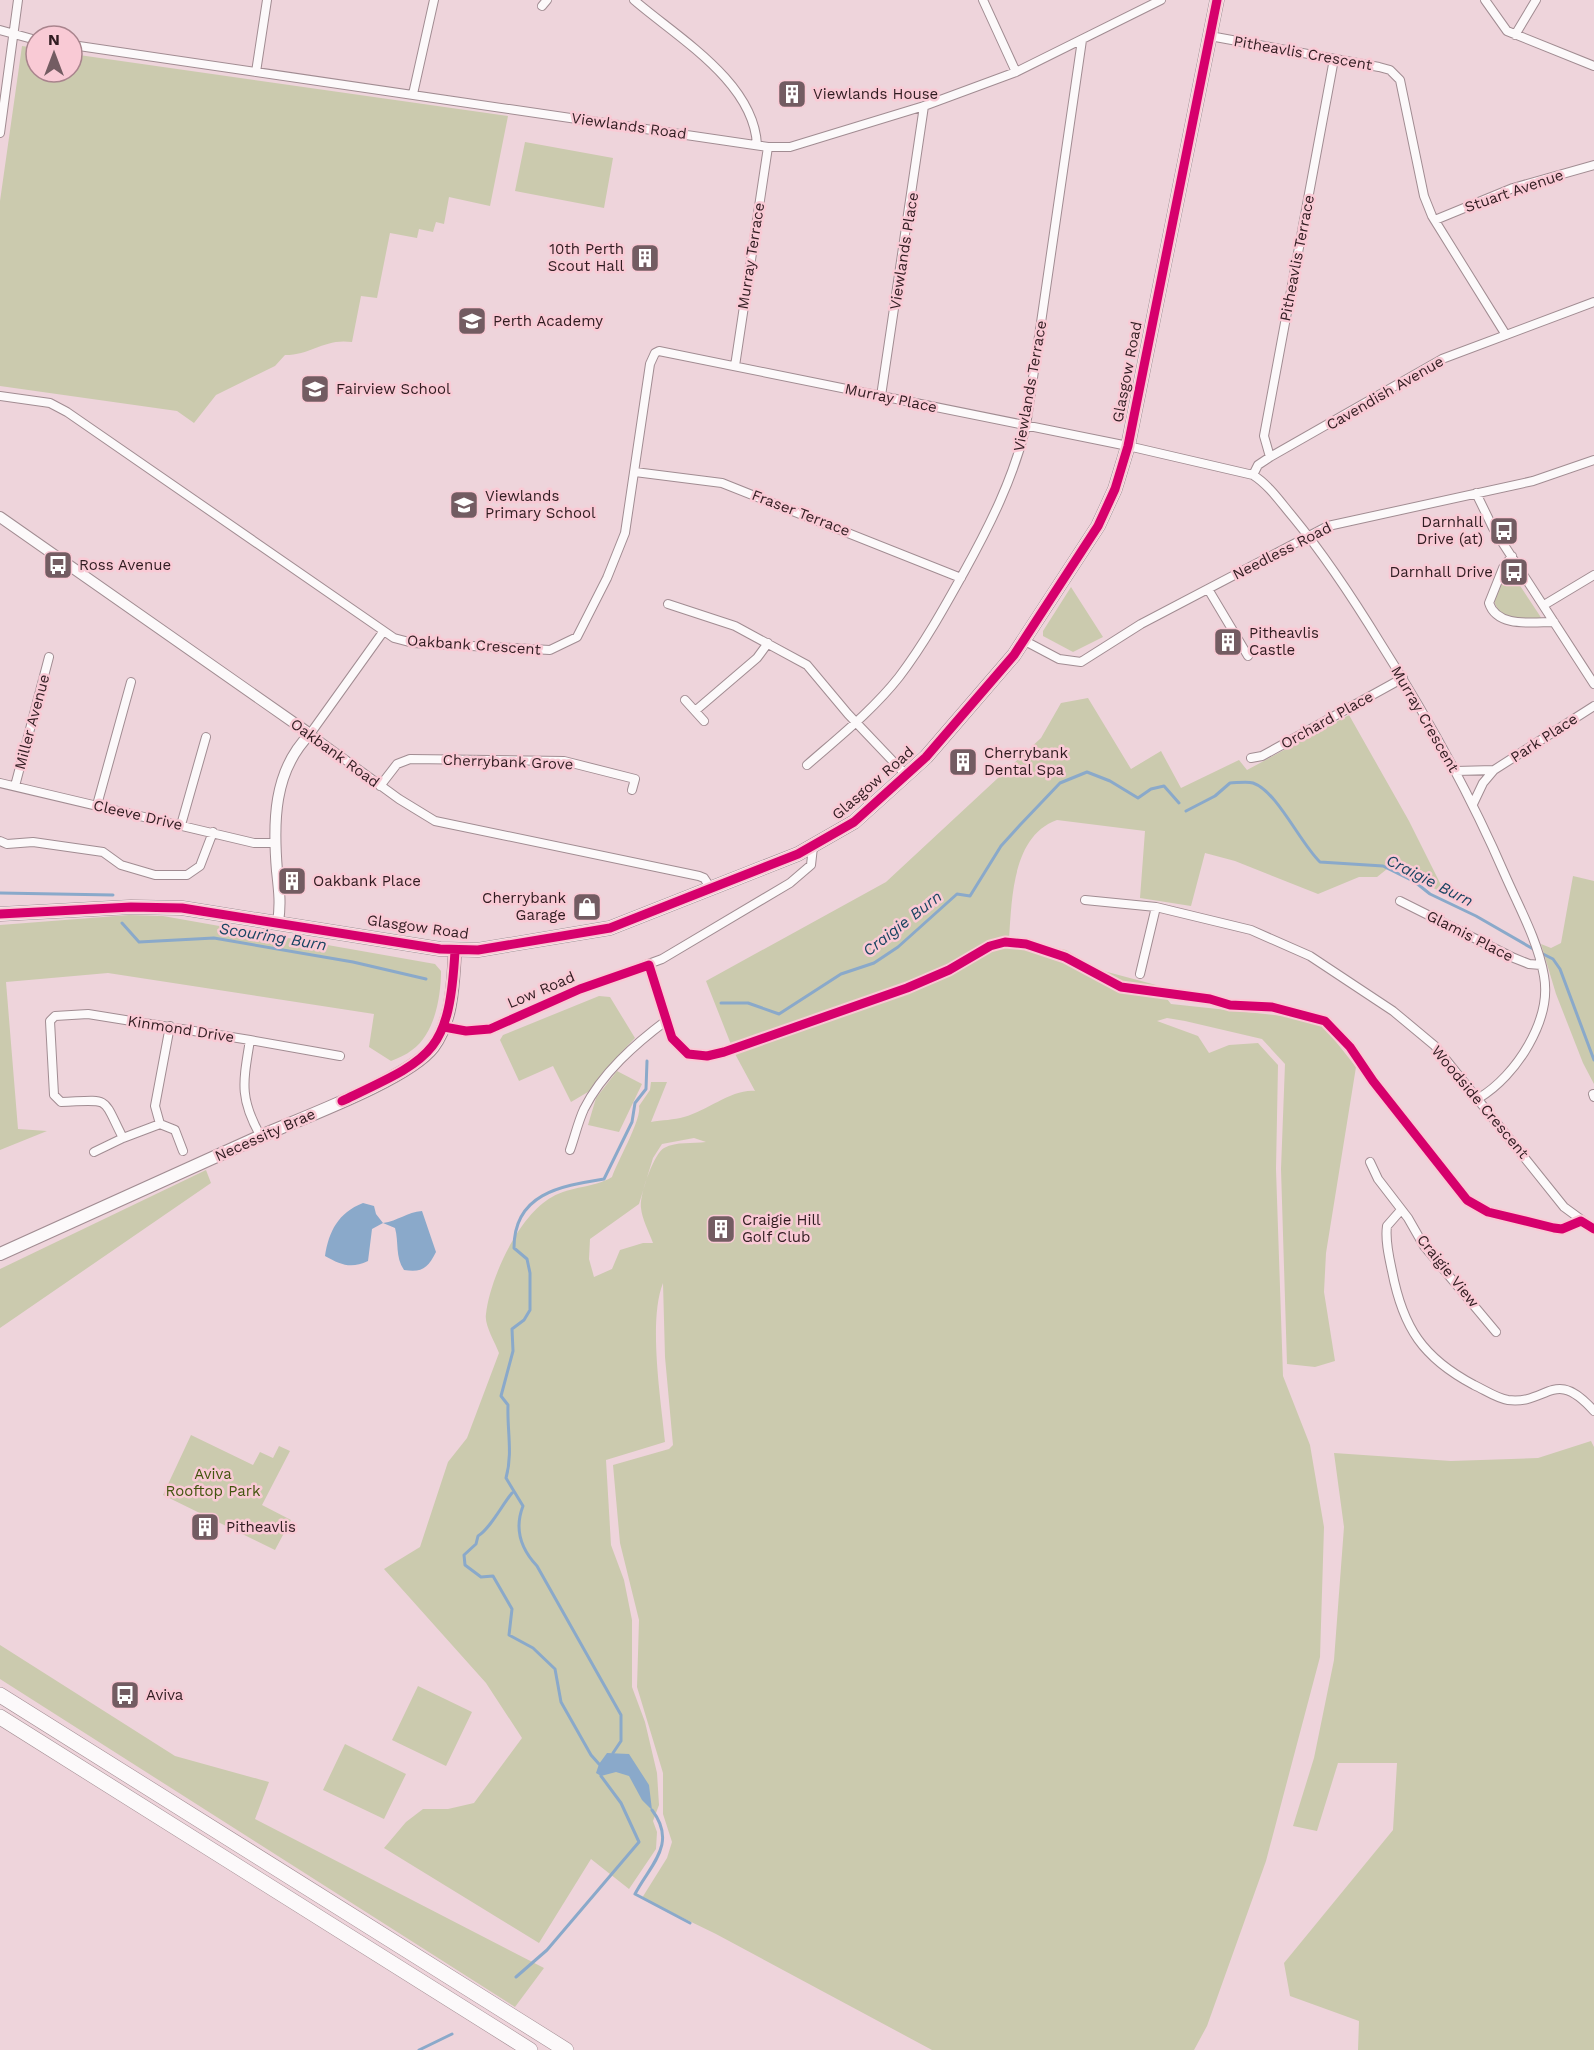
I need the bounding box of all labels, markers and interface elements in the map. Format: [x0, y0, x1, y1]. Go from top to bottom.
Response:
north arrow [24, 24, 84, 84]
text: N [48, 30, 60, 49]
street label: Pitheavlis Crescent [1232, 32, 1374, 74]
building icon: Viewlands House [776, 78, 808, 110]
place label: Viewlands House [813, 85, 938, 103]
street label: Viewlands Road [570, 109, 688, 143]
street label: Stuart Avenue [1462, 166, 1566, 216]
street label: Viewlands Place [886, 191, 922, 311]
street label: Pitheavlis Terrace [1276, 193, 1318, 323]
street label: Murray Terrace [734, 201, 768, 311]
place label: 10th Perth Scout Hall [548, 240, 624, 275]
building icon: 10th Perth Scout Hall [629, 242, 661, 274]
school or university icon: Perth Academy [456, 305, 488, 337]
place label: Perth Academy [493, 312, 603, 330]
street label: Viewlands Terrace [1010, 319, 1050, 453]
street label: Glasgow Road [1108, 320, 1146, 424]
street label: Cavendish Avenue [1323, 352, 1447, 434]
school or university icon: Fairview School [299, 373, 331, 405]
street label: Murray Place [843, 379, 939, 417]
place label: Fairview School [336, 380, 451, 398]
street label: Fraser Terrace [749, 486, 853, 540]
place label: Viewlands Primary School [485, 487, 596, 522]
school or university icon: Viewlands Primary School [448, 489, 480, 521]
place label: Darnhall Drive (at) [1417, 513, 1483, 548]
bus stop icon: Darnhall Drive (at) [1488, 515, 1520, 547]
street label: Needless Road [1230, 518, 1334, 584]
bus stop icon: Ross Avenue [42, 549, 74, 581]
place label: Ross Avenue [79, 556, 171, 574]
bus stop icon: Darnhall Drive [1498, 556, 1530, 588]
place label: Darnhall Drive [1389, 563, 1493, 581]
place label: Pitheavlis Castle [1249, 624, 1319, 659]
building icon: Pitheavlis Castle [1212, 626, 1244, 658]
street label: Oakbank Crescent [407, 631, 542, 659]
street label: Murray Crescent [1387, 663, 1463, 776]
street label: Miller Avenue [11, 672, 53, 772]
street label: Orchard Place [1278, 687, 1376, 753]
street label: Park Place [1507, 710, 1581, 766]
street label: Oakbank Road [287, 715, 383, 791]
street label: Glasgow Road [828, 743, 918, 823]
place label: Cherrybank Dental Spa [984, 744, 1068, 779]
building icon: Cherrybank Dental Spa [947, 746, 979, 778]
street label: Cherrybank Grove [442, 751, 574, 773]
street label: Cleeve Drive [92, 796, 184, 834]
water label: Craigie Burn [1383, 850, 1476, 910]
building icon: Oakbank Place [276, 865, 308, 897]
place label: Oakbank Place [313, 872, 421, 890]
water label: Craigie Burn [859, 887, 946, 960]
place label: Cherrybank Garage [482, 889, 566, 924]
shop icon: Cherrybank Garage [571, 891, 603, 923]
street label: Glamis Place [1424, 907, 1516, 965]
street label: Glasgow Road [366, 911, 470, 943]
water label: Scouring Burn [218, 919, 328, 954]
street label: Low Road [505, 968, 577, 1012]
street label: Kinmond Drive [126, 1012, 236, 1046]
street label: Woodside Crescent [1428, 1042, 1533, 1163]
street label: Necessity Brae [212, 1105, 318, 1165]
place label: Craigie Hill Golf Club [742, 1211, 821, 1246]
building icon: Craigie Hill Golf Club [705, 1213, 737, 1245]
street label: Craigie View [1413, 1231, 1483, 1311]
park label: Aviva Rooftop Park [166, 1465, 261, 1500]
building icon: Pitheavlis [189, 1511, 221, 1543]
place label: Pitheavlis [226, 1518, 296, 1536]
bus stop icon: Aviva [109, 1679, 141, 1711]
place label: Aviva [146, 1686, 184, 1704]

